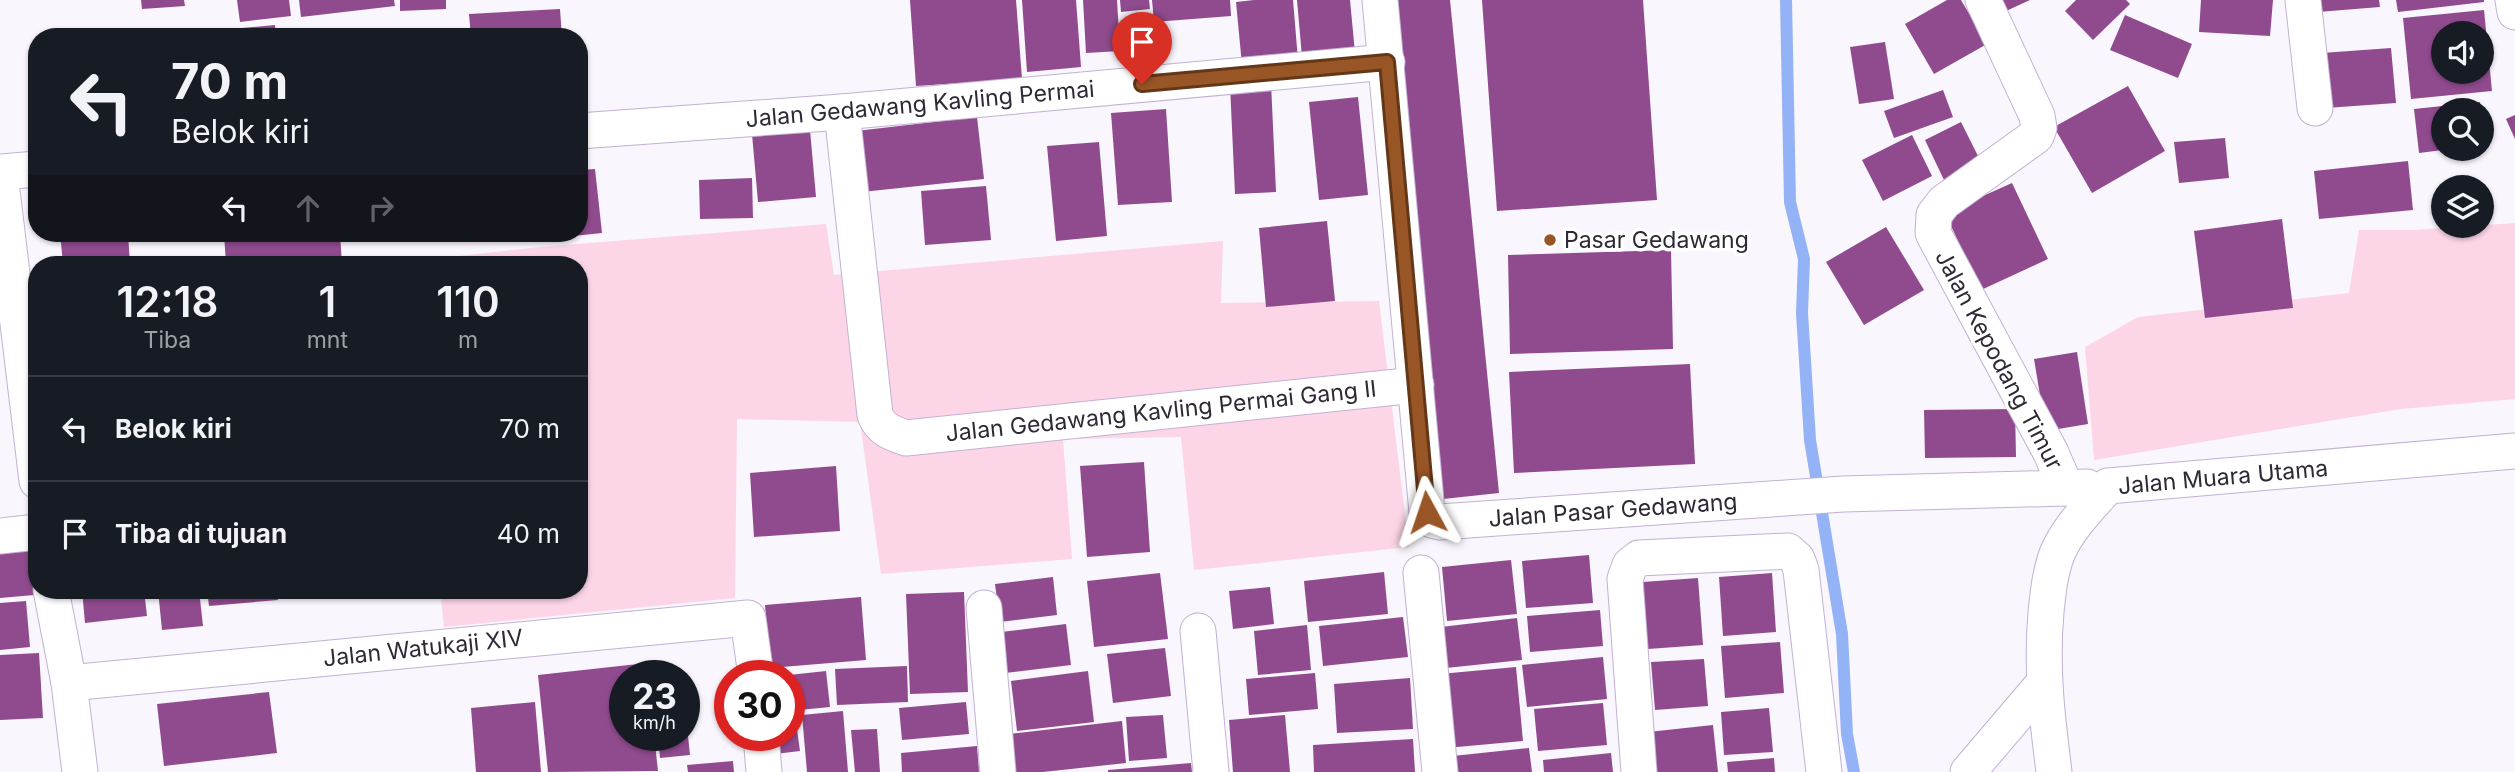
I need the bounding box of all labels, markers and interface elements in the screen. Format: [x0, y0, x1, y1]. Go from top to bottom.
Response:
pin [1112, 12.0, 1172, 84]
map controls [2431, 21, 2494, 238]
button: sound [2431, 21, 2494, 84]
icon: arrive [1123, 23, 1161, 61]
text: 70 m [171, 52, 288, 111]
icon: left [56, 56, 147, 147]
street label: Jalan Gedawang Kavling Permai [744, 75, 1096, 133]
button: search [2431, 98, 2494, 161]
text: Belok kiri [171, 112, 310, 151]
button: layers [2431, 175, 2494, 238]
icon: left [216, 189, 254, 227]
icon: ahead [289, 189, 327, 227]
icon: right [362, 189, 400, 227]
place label: Pasar Gedawang [1564, 226, 1749, 254]
marker: Pasar Gedawang [1542, 232, 1558, 248]
street label: Jalan Kepodang Timur [1929, 246, 2069, 475]
text: 12:18 [116, 276, 218, 327]
text: 1 [318, 276, 336, 327]
text: 110 [436, 276, 500, 327]
text: Tiba [144, 326, 191, 354]
text: mnt [307, 326, 348, 354]
text: m [458, 326, 478, 354]
street label: Jalan Gedawang Kavling Permai Gang II [944, 374, 1378, 448]
icon: left [56, 410, 94, 448]
text: Belok kiri [115, 413, 232, 444]
text: 70 m [499, 413, 560, 444]
street label: Jalan Muara Utama [2117, 454, 2329, 500]
position arrow [1390, 475, 1464, 549]
street label: Jalan Pasar Gedawang [1488, 487, 1738, 533]
icon: arrive [56, 515, 94, 553]
text: Tiba di tujuan [115, 518, 287, 549]
text: 40 m [497, 518, 560, 549]
street label: Jalan Watukaji XIV [322, 624, 525, 672]
speed limit sign: 30 [714, 660, 805, 751]
text: 23 [632, 675, 677, 717]
text: km/h [633, 712, 676, 733]

